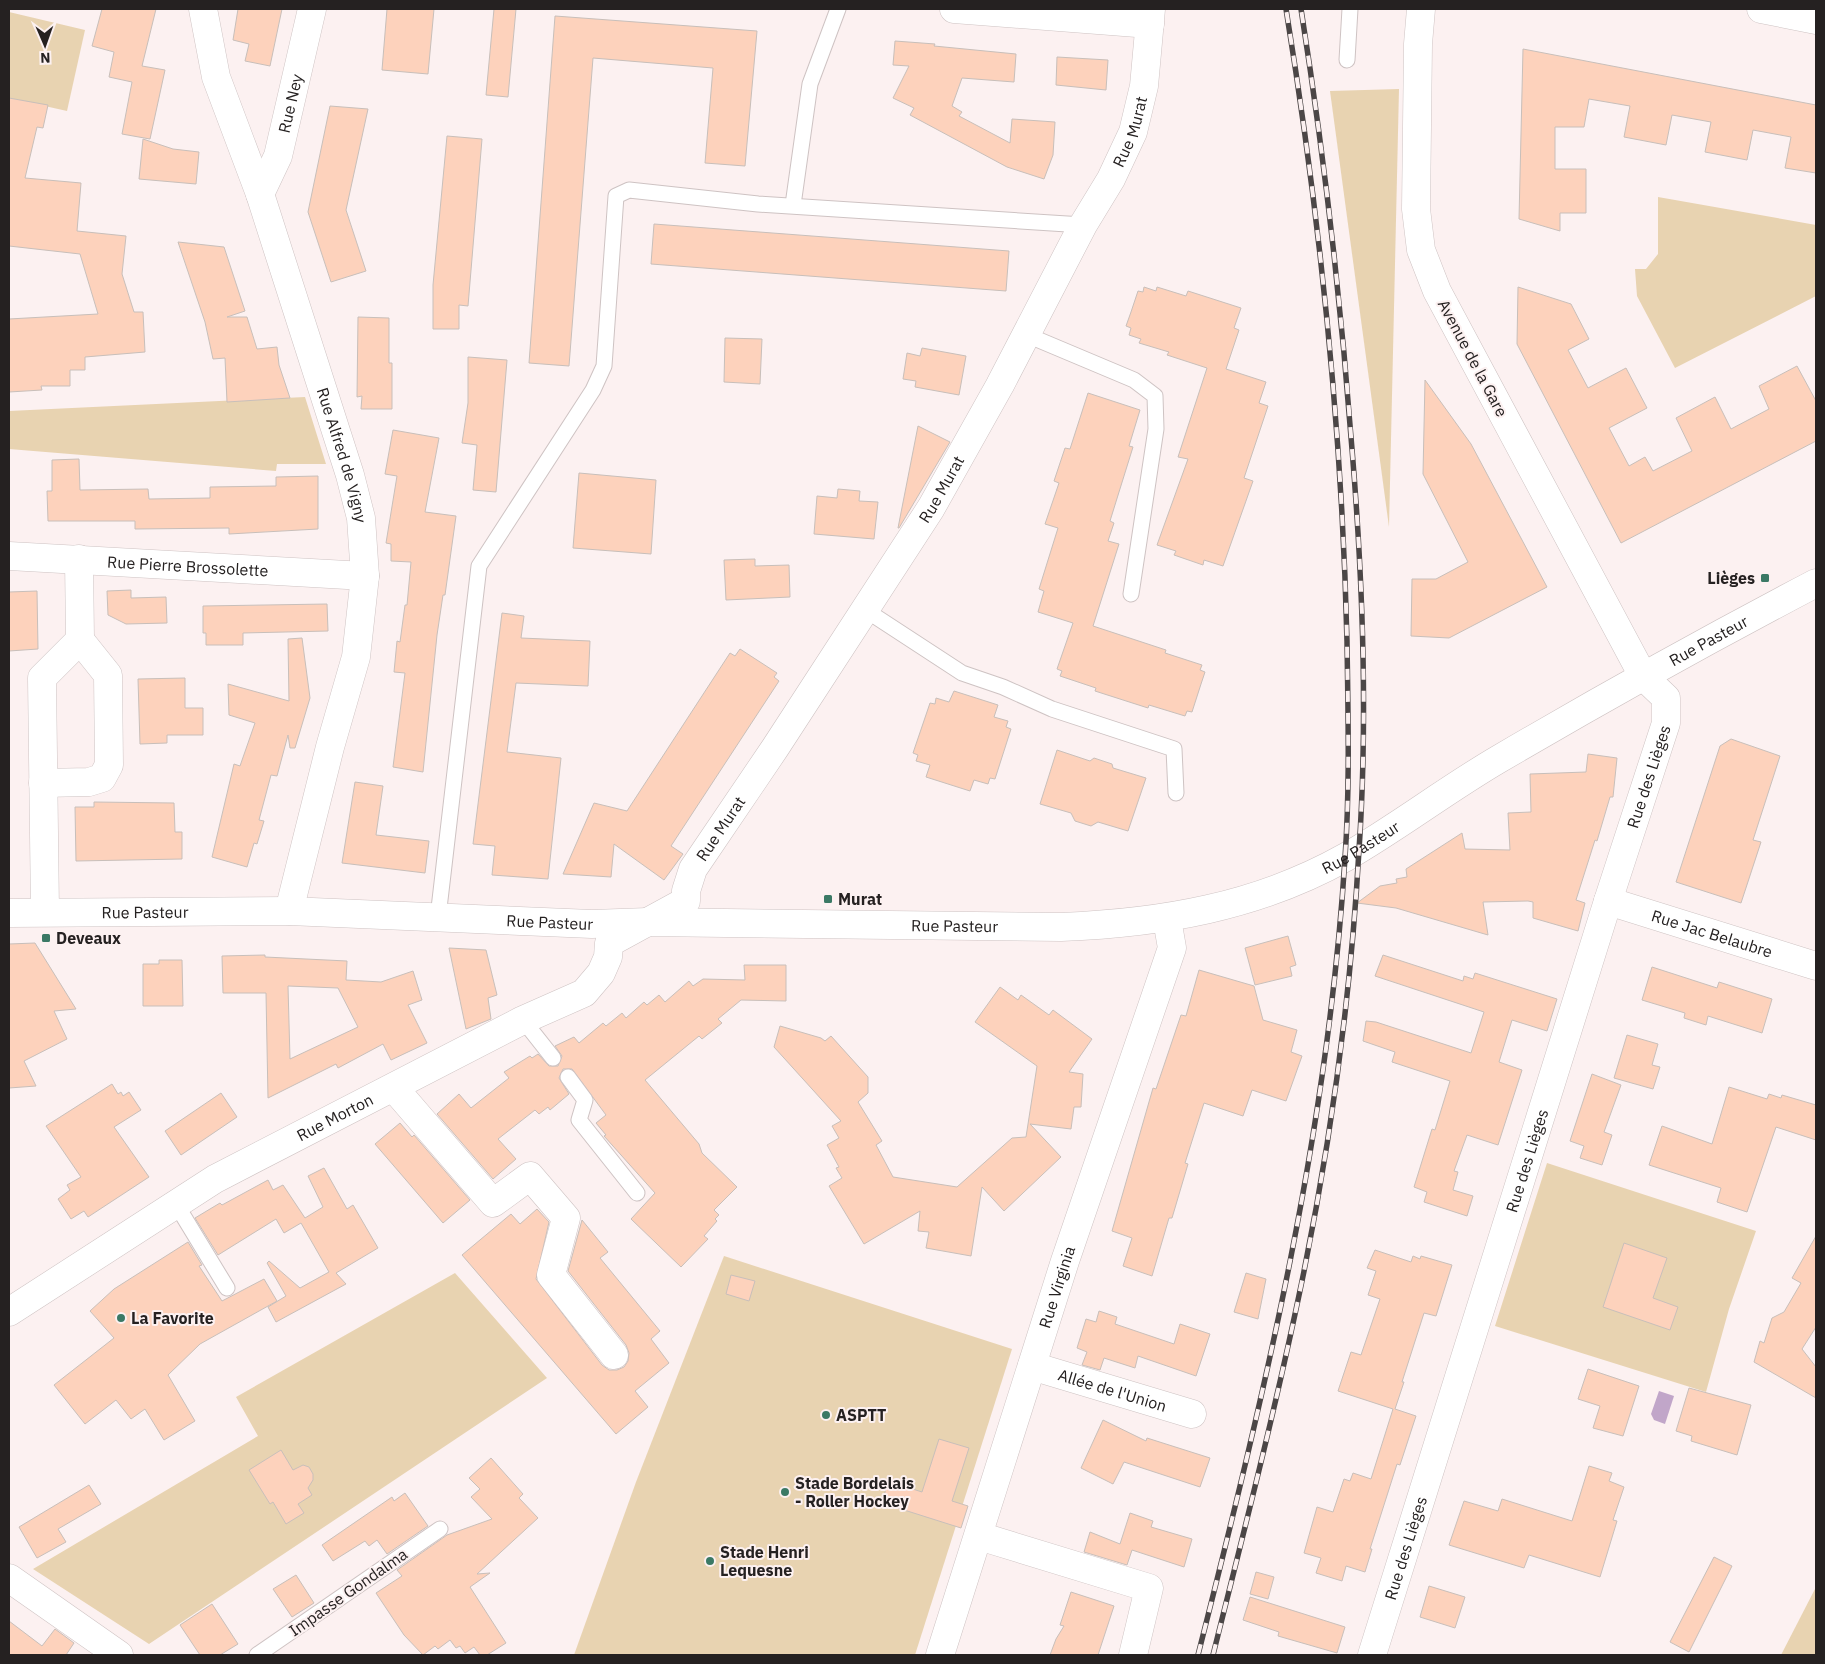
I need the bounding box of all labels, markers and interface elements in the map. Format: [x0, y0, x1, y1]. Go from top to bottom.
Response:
north arrow [20, 20, 70, 70]
text: N [40, 49, 51, 67]
street label: Rue Ney [274, 72, 307, 135]
street label: Rue Murat [1108, 94, 1151, 170]
street label: Avenue de la Gare [1434, 296, 1512, 420]
street label: Rue Alfred de Vigny [313, 385, 371, 523]
street label: Rue Murat [914, 452, 968, 526]
street label: Rue Pierre Brossolette [107, 552, 269, 581]
place label: Lièges [1707, 568, 1755, 588]
marker: Lièges [1759, 572, 1771, 584]
street label: Rue Pasteur [1665, 611, 1752, 670]
street label: Rue des Lièges [1622, 722, 1675, 831]
street label: Rue Murat [691, 792, 749, 865]
street label: Rue Pasteur [1318, 816, 1403, 878]
place label: Murat [838, 889, 882, 909]
marker: Murat [822, 893, 834, 905]
street label: Rue Pasteur [101, 902, 189, 922]
street label: Rue Jac Belaubre [1649, 905, 1775, 962]
street label: Rue Pasteur [506, 910, 594, 934]
street label: Rue Pasteur [911, 915, 998, 936]
place label: Deveaux [56, 928, 121, 948]
marker: Deveaux [40, 932, 52, 944]
street label: Rue Morton [293, 1089, 376, 1145]
street label: Rue des Lièges [1501, 1106, 1552, 1215]
street label: Rue Virginia [1034, 1243, 1080, 1331]
place label: La Favorite [131, 1308, 214, 1328]
marker: La Favorite [115, 1312, 127, 1324]
street label: Allée de l'Union [1056, 1364, 1169, 1416]
place label: ASPTT [836, 1405, 886, 1425]
marker: ASPTT [820, 1409, 832, 1421]
place label: Stade Bordelais - Roller Hockey [795, 1473, 914, 1511]
marker: Stade Bordelais - Roller Hockey [779, 1486, 791, 1498]
street label: Rue des Lièges [1380, 1494, 1431, 1602]
place label: Stade Henri Lequesne [720, 1542, 809, 1580]
street label: Impasse Gondalma [285, 1543, 411, 1640]
marker: Stade Henri Lequesne [704, 1555, 716, 1567]

